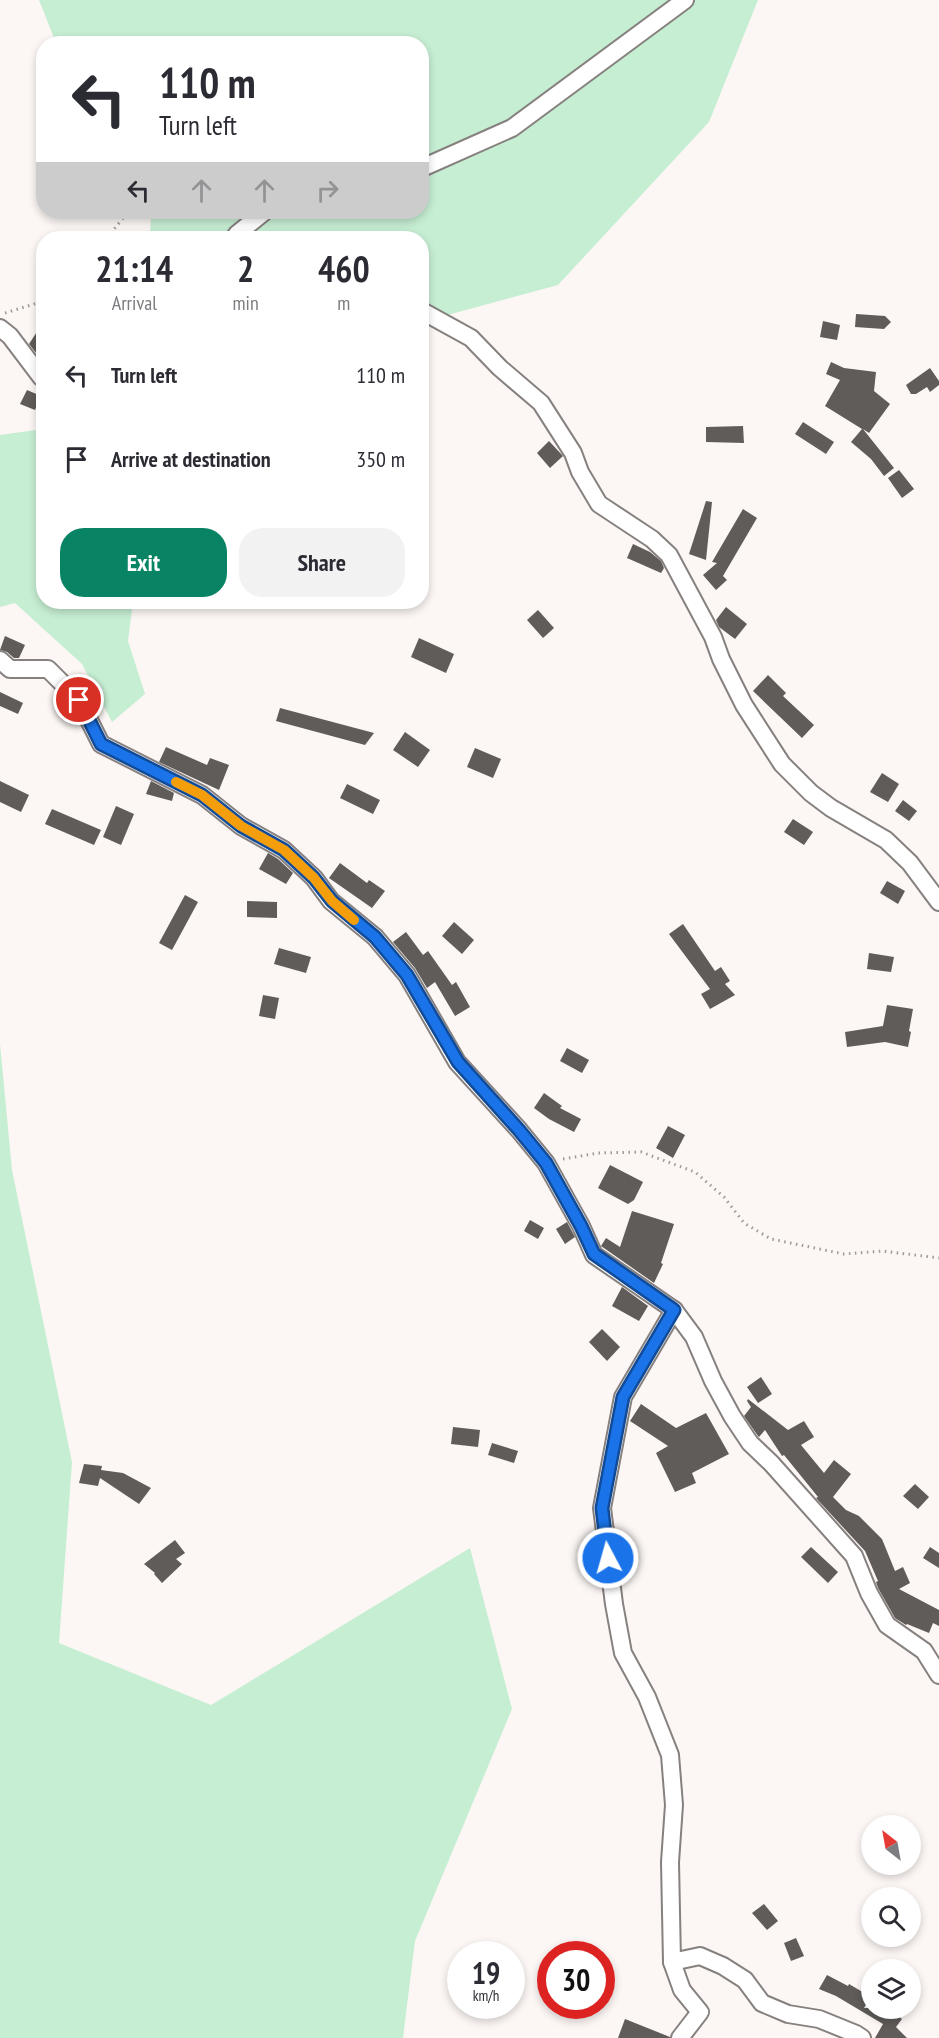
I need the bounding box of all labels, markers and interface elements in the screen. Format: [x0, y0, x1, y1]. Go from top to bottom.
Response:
text: 110 m [159, 55, 256, 110]
icon: left [60, 60, 138, 138]
text: Turn left [159, 108, 237, 142]
icon: left [122, 174, 155, 207]
icon: ahead [185, 174, 218, 207]
icon: ahead [248, 174, 281, 207]
icon: right [311, 174, 344, 207]
text: 21:14 [95, 245, 173, 292]
text: 2 [237, 245, 254, 292]
text: 460 [318, 245, 370, 292]
text: Arrival [112, 290, 157, 316]
text: min [233, 290, 259, 316]
text: m [337, 290, 350, 316]
icon: left [60, 359, 93, 392]
text: Turn left [111, 361, 177, 389]
text: 110 m [356, 361, 405, 389]
icon: arrive [60, 443, 93, 476]
text: Arrive at destination [111, 445, 271, 473]
text: 350 m [356, 445, 405, 473]
button: Exit [60, 528, 227, 597]
button: Share [239, 528, 405, 597]
pin [53, 674, 104, 725]
icon: arrive [62, 683, 95, 716]
position arrow [576, 1526, 640, 1590]
north arrow [861, 1815, 921, 1875]
map controls [861, 1815, 921, 2019]
button: search [861, 1887, 921, 1947]
speed limit sign: 30 [537, 1941, 615, 2019]
text: 19 [472, 1953, 500, 1992]
button: layers [861, 1959, 921, 2019]
text: km/h [473, 1986, 499, 2005]

